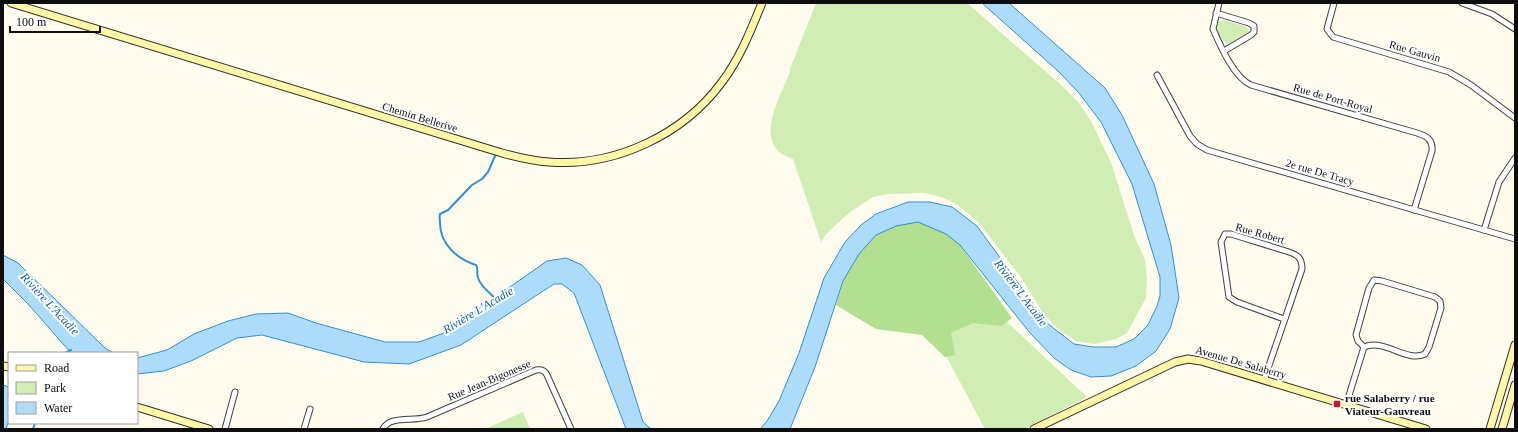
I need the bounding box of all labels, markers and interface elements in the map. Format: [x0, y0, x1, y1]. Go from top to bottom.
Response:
scale bar [10, 8, 100, 34]
text: 100 m [16, 15, 47, 29]
street label: Rue Gauvin [1388, 38, 1443, 64]
street label: Rue de Port-Royal [1292, 81, 1374, 115]
street label: Chemin Bellerive [381, 100, 459, 134]
street label: 2e rue De Tracy [1284, 157, 1356, 188]
street label: Rue Robert [1234, 220, 1286, 246]
water label: Rivière L'Acadie [991, 256, 1051, 330]
water label: Rivière L'Acadie [17, 269, 83, 338]
water label: Rivière L'Acadie [439, 283, 516, 337]
street label: Avenue De Salaberry [1194, 343, 1288, 381]
legend [8, 352, 138, 424]
street label: Rue Jean-Bigonesse [446, 357, 532, 403]
text: Road [44, 361, 69, 375]
text: Park [44, 381, 66, 395]
place label: rue Salaberry / rue Viateur-Gauvreau [1345, 392, 1435, 417]
marker: rue Salaberry / rue Viateur-Gauvreau [1332, 399, 1342, 409]
text: Water [44, 401, 72, 415]

